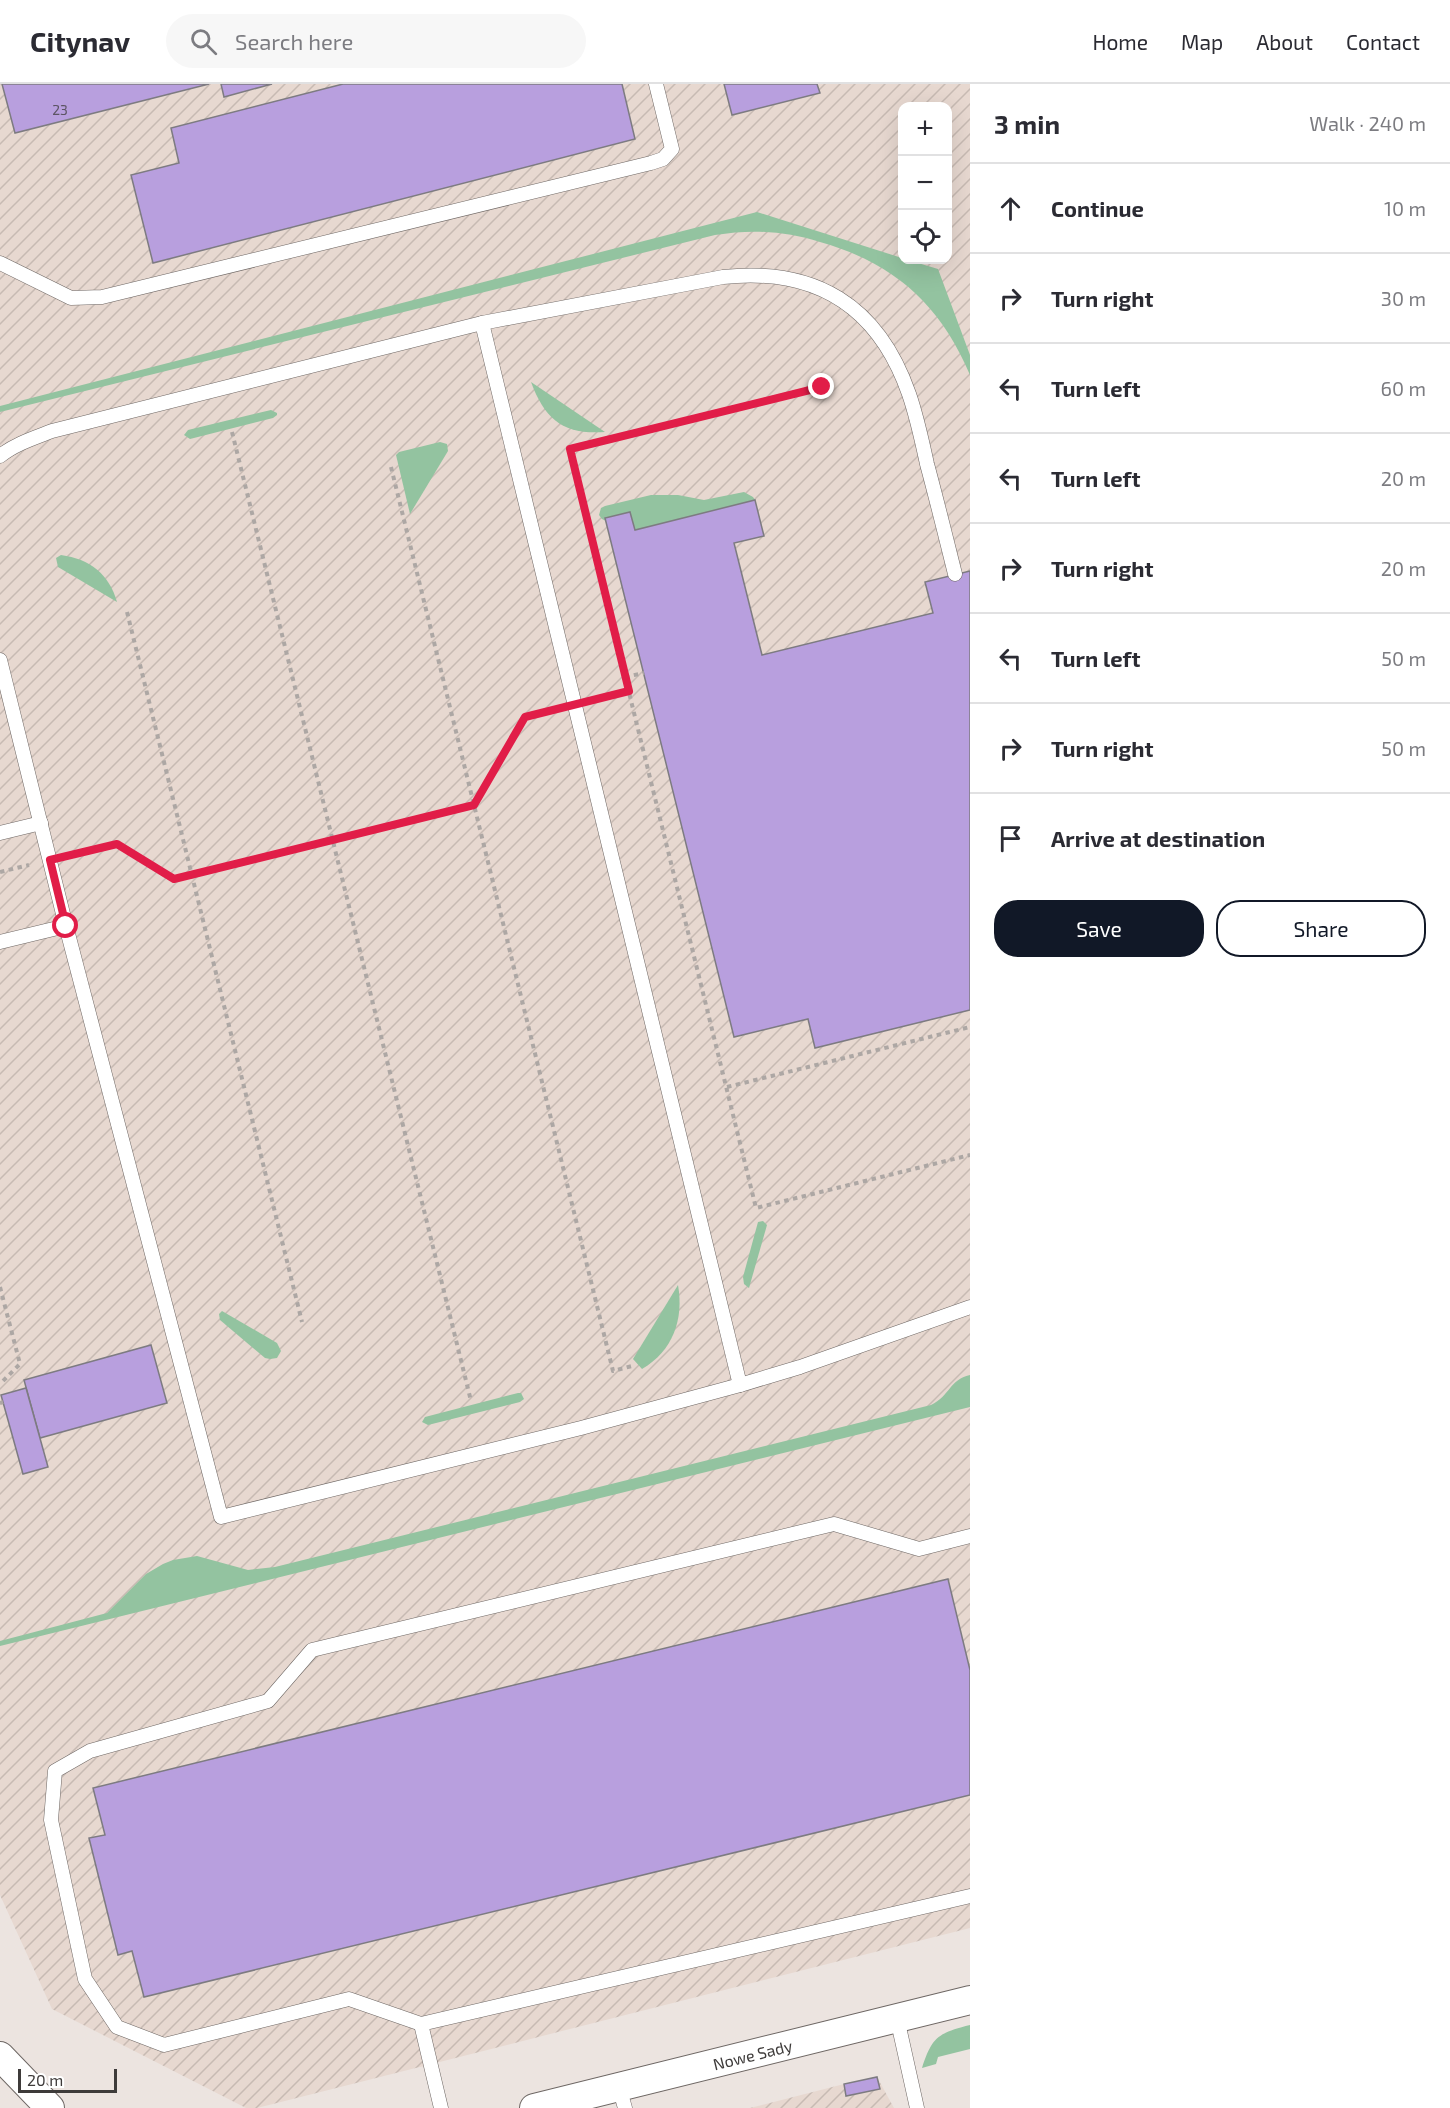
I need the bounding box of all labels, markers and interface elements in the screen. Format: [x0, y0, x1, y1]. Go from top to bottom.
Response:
search box [166, 14, 586, 68]
text: Citynav [30, 24, 130, 58]
icon: search [187, 25, 220, 58]
text: Search here [235, 28, 353, 54]
text: Home [1092, 29, 1148, 54]
text: Map [1181, 29, 1223, 54]
text: About [1256, 29, 1313, 54]
text: Contact [1346, 29, 1420, 54]
house number: 23 [52, 101, 68, 118]
map controls [898, 102, 952, 264]
button: + [898, 102, 952, 156]
text: 3 min [994, 108, 1060, 139]
text: Walk · 240 m [1309, 111, 1426, 135]
button: − [898, 156, 952, 210]
icon: ahead [994, 192, 1027, 225]
text: Continue [1051, 195, 1144, 221]
text: 10 m [1384, 196, 1426, 220]
button: locate [898, 210, 952, 264]
icon: right [994, 282, 1027, 315]
text: Turn right [1051, 285, 1153, 311]
text: 30 m [1381, 286, 1426, 310]
icon: left [994, 372, 1027, 405]
route end [808, 373, 834, 399]
text: Turn left [1051, 375, 1140, 401]
text: 60 m [1381, 376, 1426, 400]
icon: left [994, 462, 1027, 495]
text: Turn left [1051, 465, 1140, 491]
text: 20 m [1381, 466, 1426, 490]
icon: right [994, 552, 1027, 585]
text: Turn right [1051, 555, 1153, 581]
text: 20 m [1381, 556, 1426, 580]
icon: left [994, 642, 1027, 675]
text: Turn left [1051, 645, 1140, 671]
text: 50 m [1381, 646, 1426, 670]
icon: right [994, 732, 1027, 765]
text: Turn right [1051, 735, 1153, 761]
text: 50 m [1381, 736, 1426, 760]
icon: arrive [994, 822, 1027, 855]
text: Arrive at destination [1051, 825, 1265, 851]
button: Save [994, 900, 1204, 957]
button: Share [1216, 900, 1426, 957]
route start [52, 912, 78, 938]
street label: Nowe Sady [711, 2035, 795, 2073]
scale bar [18, 2066, 117, 2094]
text: 20 m [27, 2070, 63, 2089]

